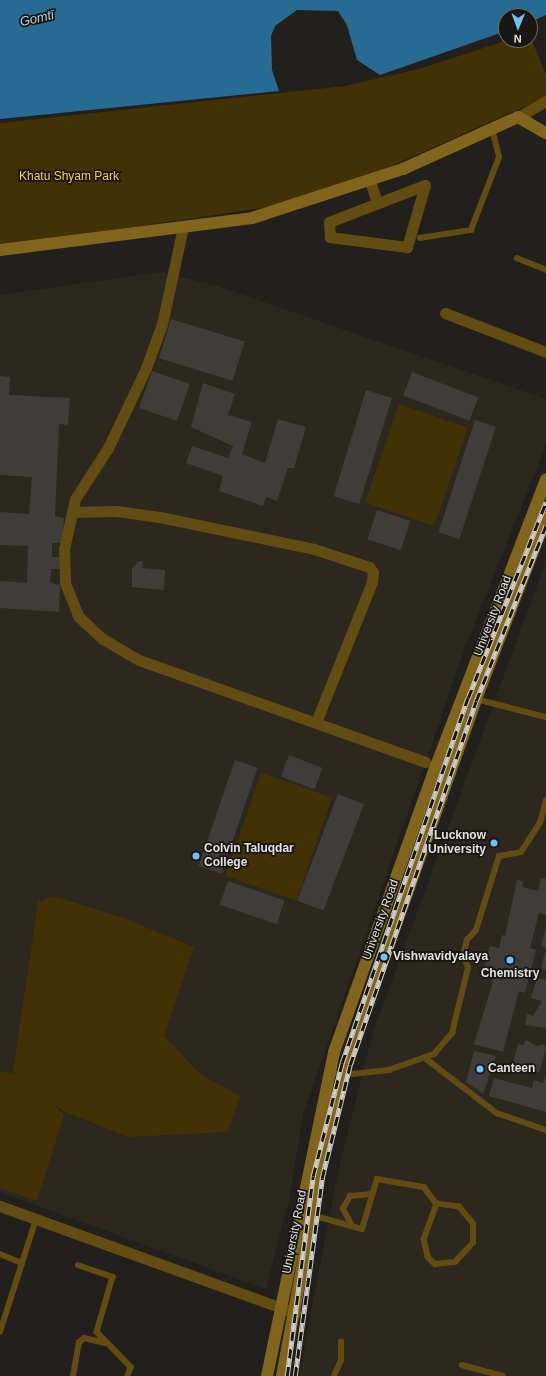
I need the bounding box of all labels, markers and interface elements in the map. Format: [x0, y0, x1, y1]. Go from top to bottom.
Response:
water label: Gomtī [18, 8, 56, 30]
north arrow [498, 8, 538, 48]
text: N [514, 33, 522, 45]
park label: Khatu Shyam Park [19, 170, 119, 184]
street label: University Road [471, 574, 515, 658]
place label: Lucknow University [428, 829, 486, 857]
marker: Lucknow University [489, 838, 499, 848]
place label: Colvin Taluqdar College [204, 842, 294, 870]
marker: Colvin Taluqdar College [191, 851, 201, 861]
street label: University Road [360, 878, 402, 962]
place label: Vishwavidyalaya [393, 950, 488, 964]
marker: Vishwavidyalaya [378, 951, 390, 963]
marker: Chemistry [505, 955, 515, 965]
place label: Chemistry [481, 967, 539, 981]
place label: Canteen [488, 1062, 535, 1076]
marker: Canteen [475, 1064, 485, 1074]
street label: University Road [280, 1189, 310, 1275]

